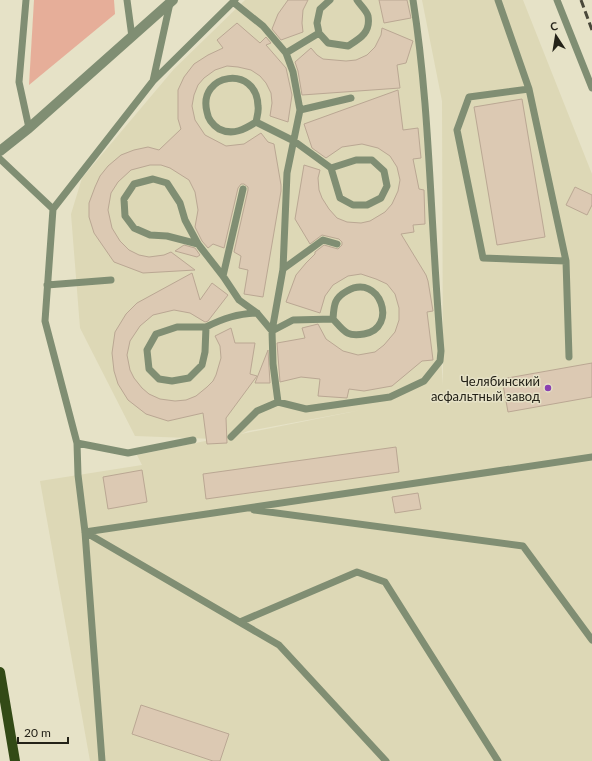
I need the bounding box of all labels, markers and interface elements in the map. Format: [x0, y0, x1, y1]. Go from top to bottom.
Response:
north arrow [536, 16, 576, 56]
text: С [549, 18, 559, 33]
place label: Челябинский асфальтный завод [431, 373, 540, 404]
marker: Челябинский асфальтный завод [543, 383, 553, 393]
scale bar [18, 719, 68, 745]
text: 20 m [24, 725, 51, 740]

